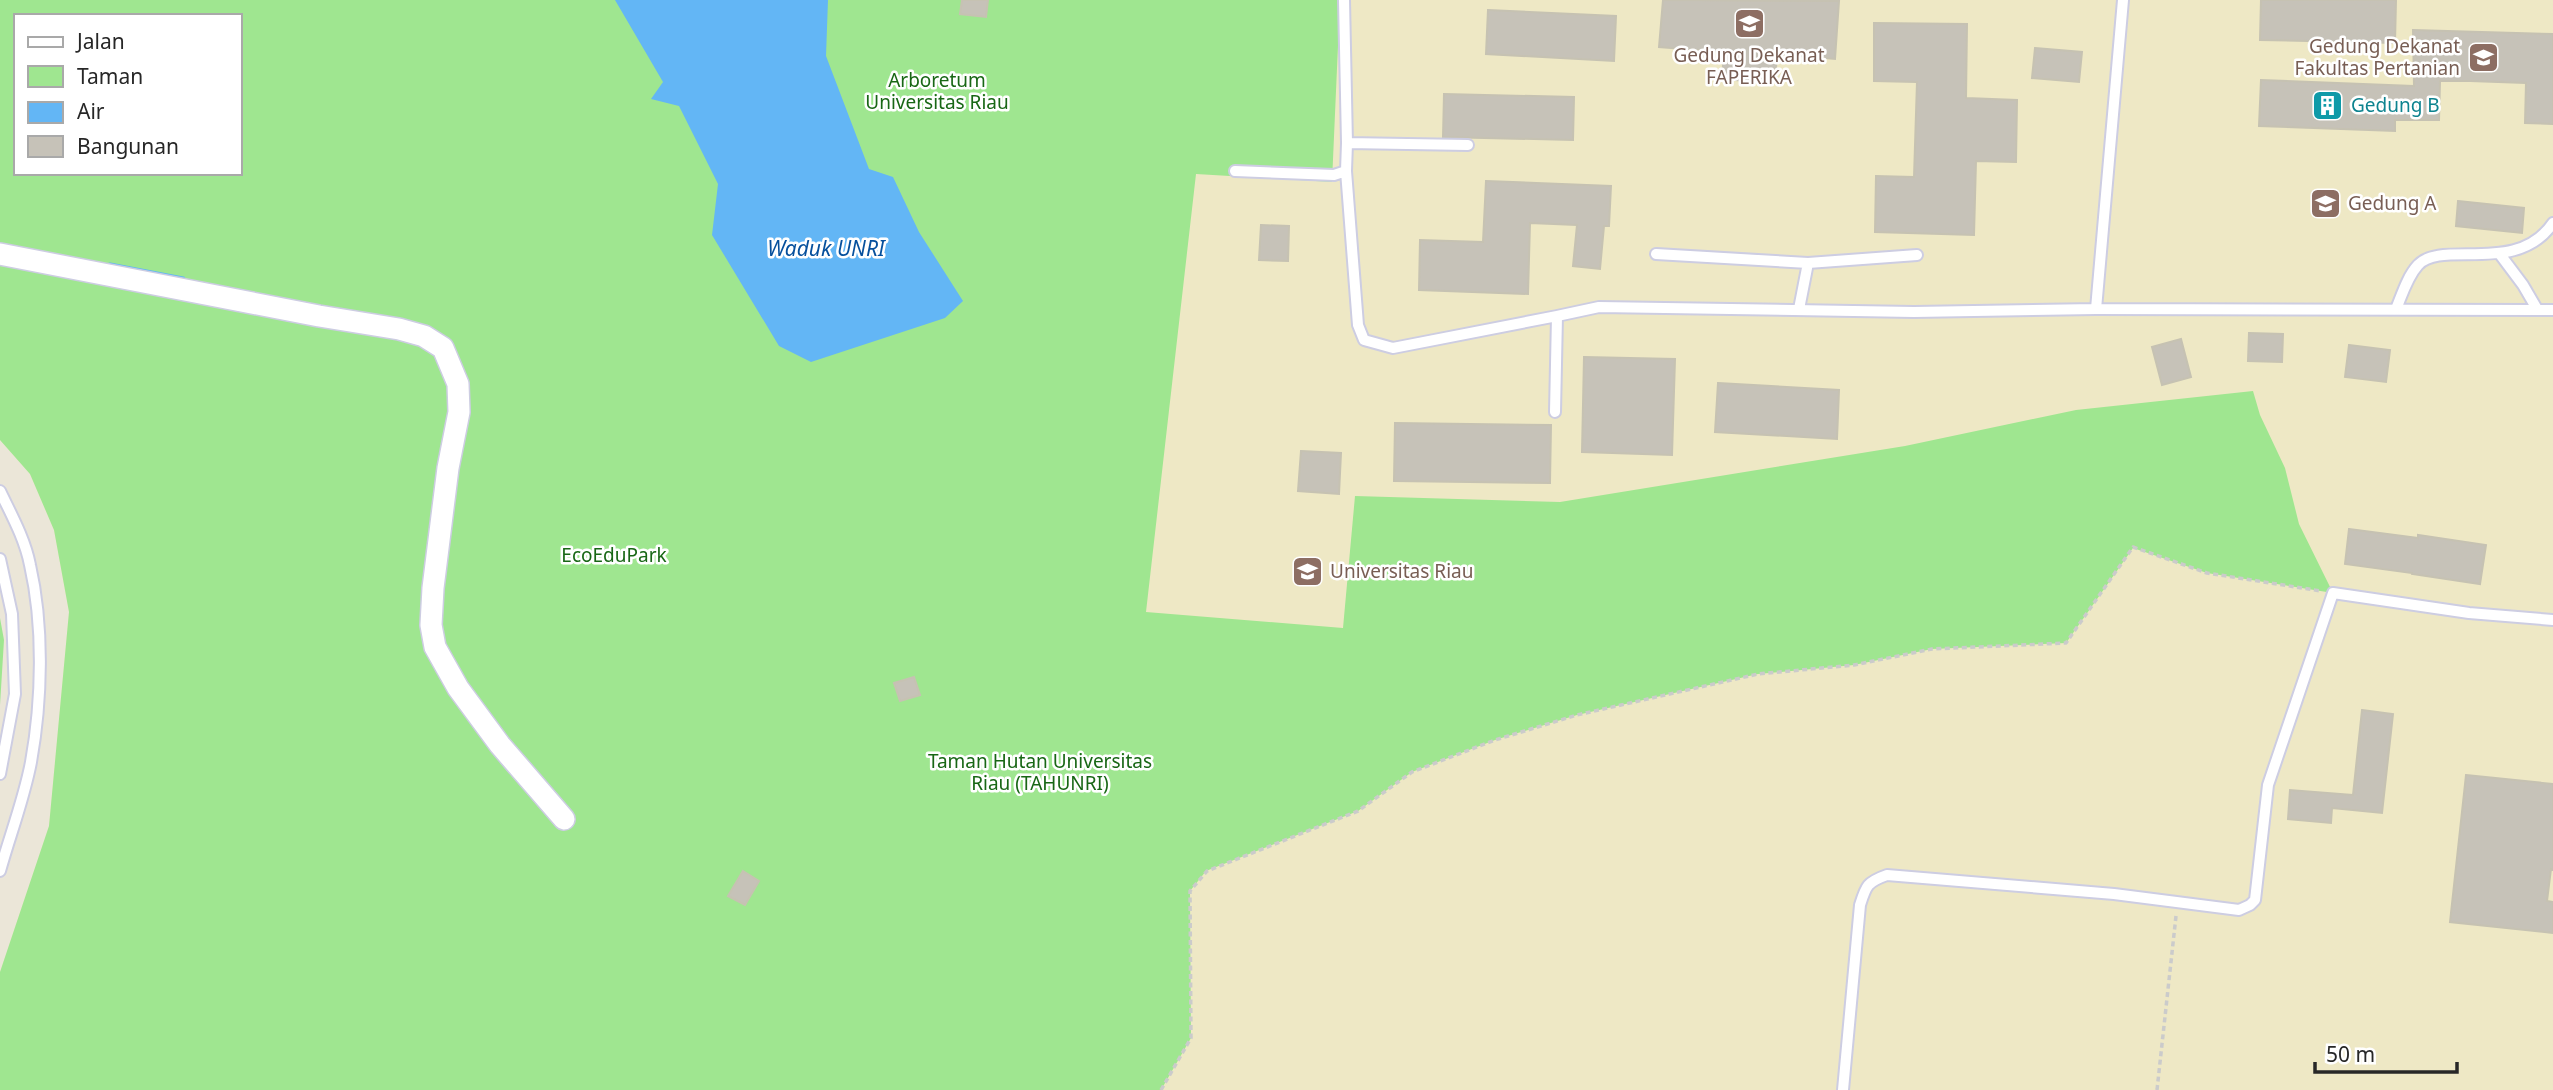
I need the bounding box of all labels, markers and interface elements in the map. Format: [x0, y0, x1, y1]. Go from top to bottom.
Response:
school or university icon: Gedung Dekanat FAPERIKA [1732, 7, 1766, 41]
legend [14, 14, 242, 175]
text: Jalan [75, 27, 125, 55]
place label: Gedung Dekanat Fakultas Pertanian [2295, 33, 2460, 81]
school or university icon: Gedung Dekanat Fakultas Pertanian [2466, 40, 2500, 74]
place label: Gedung Dekanat FAPERIKA [1674, 42, 1825, 90]
text: Taman [77, 62, 143, 90]
park label: Arboretum Universitas Riau [865, 67, 1009, 115]
building icon: Gedung B [2311, 88, 2345, 122]
place label: Gedung B [2351, 92, 2440, 118]
text: Air [77, 97, 105, 125]
text: Bangunan [77, 132, 179, 160]
school or university icon: Gedung A [2308, 186, 2342, 220]
place label: Gedung A [2348, 190, 2437, 216]
water label: Waduk UNRI [767, 234, 886, 262]
park label: EcoEduPark [561, 542, 667, 568]
school or university icon: Universitas Riau [1290, 554, 1324, 588]
place label: Universitas Riau [1330, 558, 1473, 584]
park label: Taman Hutan Universitas Riau (TAHUNRI) [928, 748, 1152, 796]
scale bar [2315, 1030, 2457, 1074]
text: 50 m [2326, 1040, 2375, 1068]

